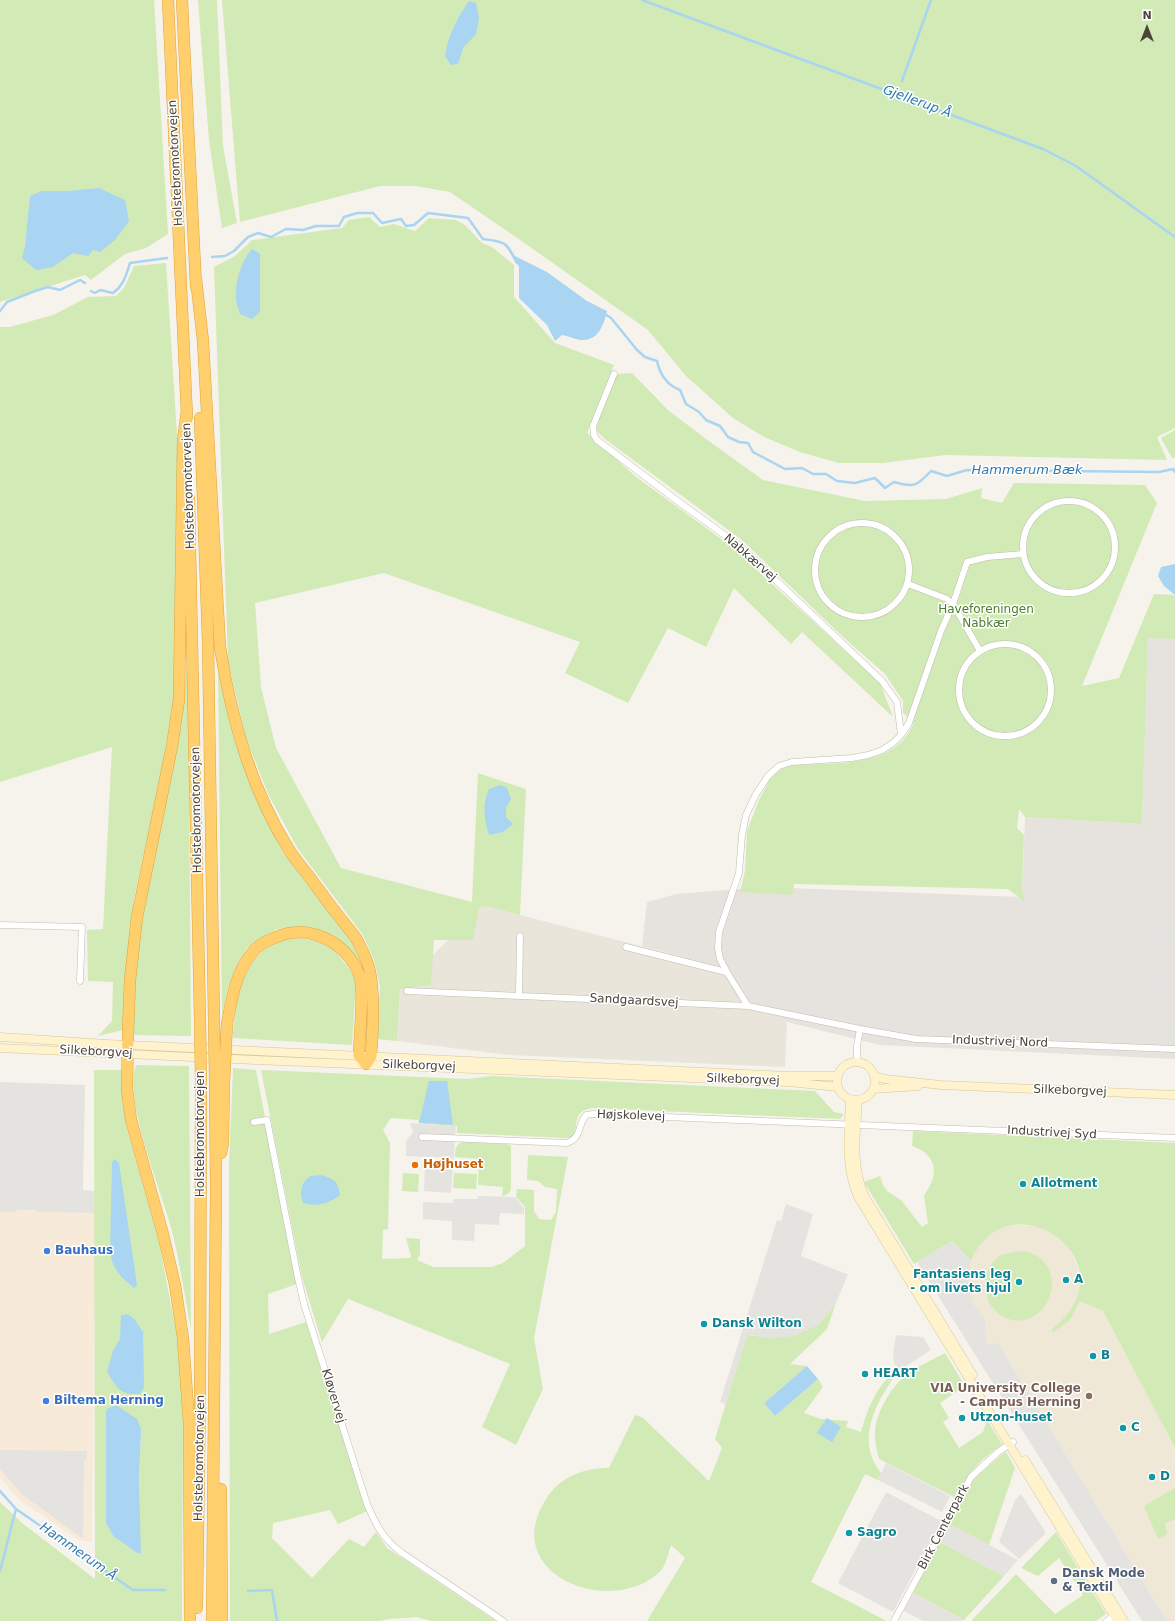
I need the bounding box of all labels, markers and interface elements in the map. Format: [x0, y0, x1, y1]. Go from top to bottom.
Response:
north arrow [1127, 8, 1167, 48]
text: N [1142, 9, 1152, 22]
water label: Gjellerup Å [881, 82, 953, 122]
street label: Holstebromotorvejen [165, 99, 187, 227]
street label: Holstebromotorvejen [180, 423, 198, 549]
water label: Hammerum Bæk [972, 463, 1082, 479]
street label: Nabkærvej [721, 531, 779, 585]
park label: Haveforeningen Nabkær [938, 603, 1034, 631]
street label: Holstebromotorvejen [189, 747, 205, 873]
street label: Sandgaardsvej [589, 991, 679, 1011]
street label: Industrivej Nord [952, 1033, 1048, 1051]
street label: Silkeborgvej [59, 1043, 133, 1061]
street label: Silkeborgvej [382, 1058, 456, 1074]
street label: Holstebromotorvejen [194, 1071, 208, 1197]
street label: Silkeborgvej [706, 1072, 780, 1088]
street label: Silkeborgvej [1033, 1083, 1107, 1099]
street label: Højskolevej [597, 1108, 665, 1124]
street label: Industrivej Syd [1007, 1123, 1097, 1143]
place label: Højhuset [423, 1158, 484, 1172]
marker: Højhuset [410, 1160, 420, 1170]
place label: Allotment [1031, 1177, 1097, 1191]
marker: Allotment [1018, 1179, 1028, 1189]
place label: Bauhaus [55, 1244, 113, 1258]
marker: Bauhaus [42, 1246, 52, 1256]
place label: Fantasiens leg - om livets hjul [910, 1268, 1011, 1296]
place label: A [1074, 1273, 1083, 1287]
marker: A [1061, 1275, 1071, 1285]
marker: Fantasiens leg - om livets hjul [1014, 1277, 1024, 1287]
place label: Dansk Wilton [712, 1317, 802, 1331]
marker: Dansk Wilton [699, 1319, 709, 1329]
place label: B [1101, 1349, 1110, 1363]
marker: B [1088, 1351, 1098, 1361]
street label: Kløvervej [318, 1367, 348, 1425]
place label: HEART [873, 1367, 917, 1381]
marker: HEART [860, 1369, 870, 1379]
place label: VIA University College - Campus Herning [930, 1382, 1081, 1410]
marker: VIA University College - Campus Herning [1084, 1391, 1094, 1401]
place label: Biltema Herning [54, 1394, 164, 1408]
street label: Holstebromotorvejen [192, 1395, 208, 1521]
marker: Biltema Herning [41, 1396, 51, 1406]
place label: Utzon-huset [970, 1411, 1052, 1425]
marker: Utzon-huset [957, 1413, 967, 1423]
place label: C [1131, 1421, 1140, 1435]
marker: C [1118, 1423, 1128, 1433]
place label: D [1160, 1470, 1170, 1484]
marker: D [1147, 1472, 1157, 1482]
street label: Birk Centerpark [915, 1482, 973, 1572]
water label: Hammerum Å [37, 1520, 119, 1584]
place label: Sagro [857, 1526, 896, 1540]
marker: Sagro [844, 1528, 854, 1538]
place label: Dansk Mode & Textil [1062, 1567, 1145, 1595]
marker: Dansk Mode & Textil [1049, 1576, 1059, 1586]

